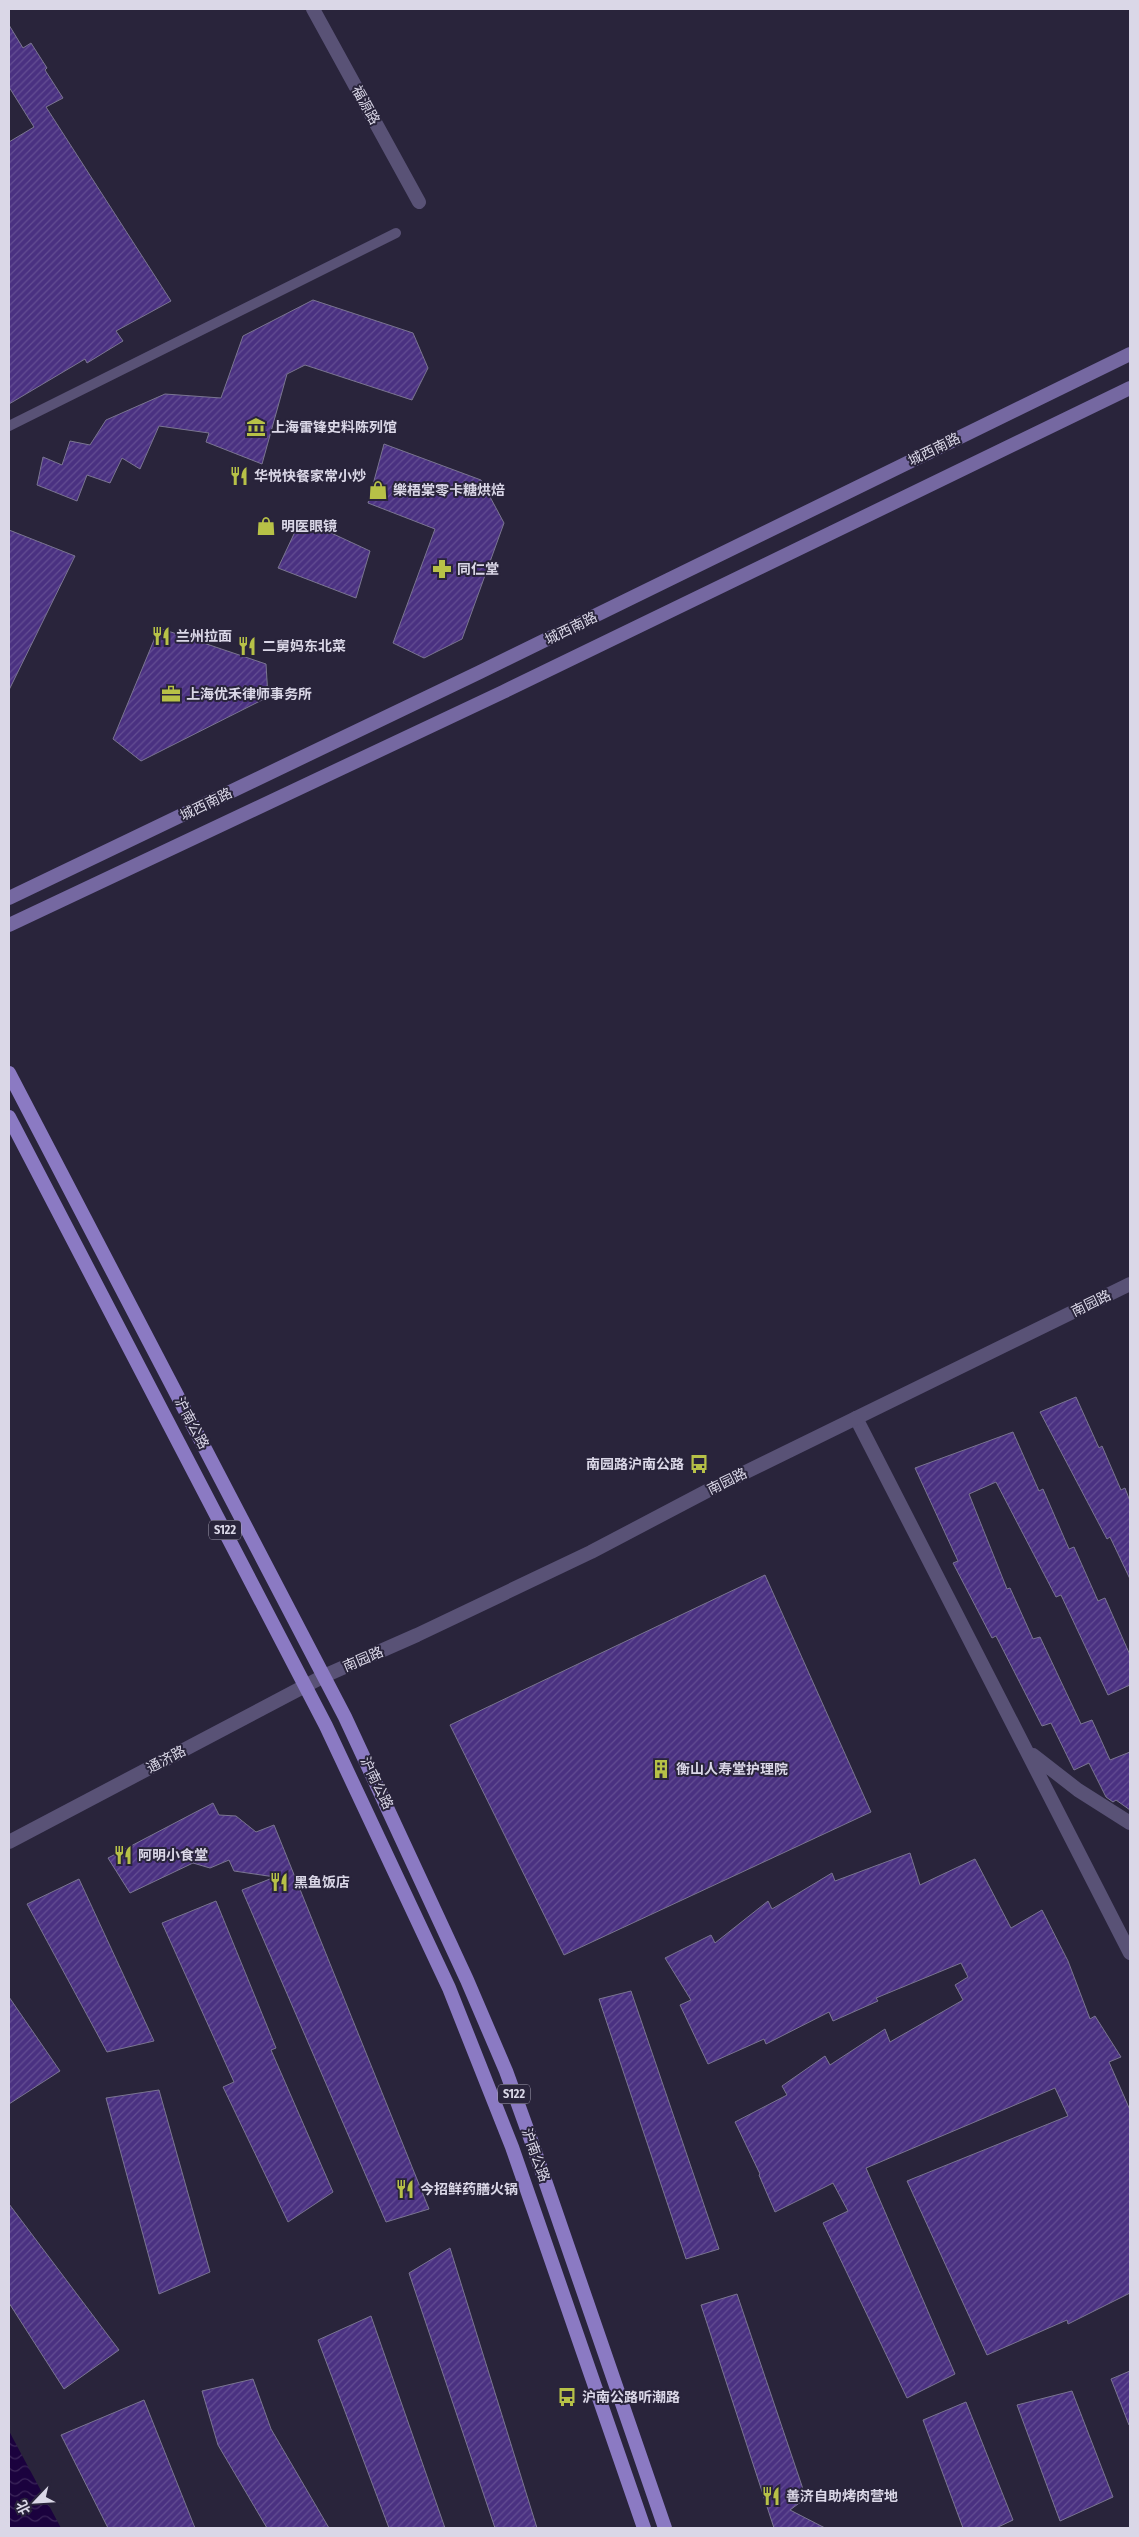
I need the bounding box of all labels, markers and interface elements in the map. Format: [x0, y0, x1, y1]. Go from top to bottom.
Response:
street label: 福源路 [348, 83, 383, 128]
museum icon: 上海雷锋史料陈列馆 [245, 416, 267, 438]
place label: 上海雷锋史料陈列馆 [271, 419, 397, 436]
street label: 城西南路 [905, 430, 963, 469]
restaurant icon: 华悦快餐家常小炒 [228, 465, 250, 487]
place label: 华悦快餐家常小炒 [254, 468, 366, 485]
shop icon: 樂梧棠零卡糖烘焙 [367, 479, 389, 501]
place label: 樂梧棠零卡糖烘焙 [393, 482, 505, 499]
shop icon: 明医眼镜 [255, 515, 277, 537]
place label: 明医眼镜 [281, 518, 337, 535]
pharmacy icon: 同仁堂 [431, 558, 453, 580]
place label: 同仁堂 [457, 561, 499, 578]
street label: 城西南路 [542, 609, 600, 648]
restaurant icon: 兰州拉面 [150, 625, 172, 647]
place label: 兰州拉面 [176, 628, 232, 645]
restaurant icon: 二舅妈东北菜 [236, 635, 258, 657]
place label: 二舅妈东北菜 [262, 638, 346, 655]
office icon: 上海优禾律师事务所 [160, 683, 182, 705]
place label: 上海优禾律师事务所 [186, 686, 312, 703]
street label: 城西南路 [177, 785, 235, 824]
street label: 南园路 [1069, 1287, 1114, 1320]
street label: 沪南公路 [171, 1395, 212, 1452]
bus stop icon: 南园路沪南公路 [688, 1453, 710, 1475]
place label: 南园路沪南公路 [586, 1456, 684, 1473]
street label: 南园路 [705, 1465, 750, 1498]
road number: S122 [209, 1520, 241, 1540]
street label: 南园路 [341, 1643, 386, 1675]
street label: 通济路 [144, 1742, 189, 1777]
street label: 沪南公路 [357, 1754, 396, 1812]
building icon: 衡山人寿堂护理院 [650, 1758, 672, 1780]
place label: 衡山人寿堂护理院 [676, 1761, 788, 1778]
restaurant icon: 阿明小食堂 [112, 1844, 134, 1866]
place label: 阿明小食堂 [138, 1847, 208, 1864]
restaurant icon: 黑鱼饭店 [268, 1871, 290, 1893]
place label: 黑鱼饭店 [294, 1874, 350, 1891]
road number: S122 [498, 2084, 530, 2104]
street label: 沪南公路 [518, 2126, 553, 2184]
restaurant icon: 今招鲜药膳火锅 [394, 2178, 416, 2200]
place label: 今招鲜药膳火锅 [420, 2181, 518, 2198]
bus stop icon: 沪南公路听潮路 [556, 2386, 578, 2408]
place label: 沪南公路听潮路 [582, 2389, 680, 2406]
north arrow [10, 2477, 60, 2527]
restaurant icon: 善济自助烤肉营地 [760, 2485, 782, 2507]
place label: 善济自助烤肉营地 [786, 2488, 898, 2505]
text: 北 [13, 2497, 34, 2517]

